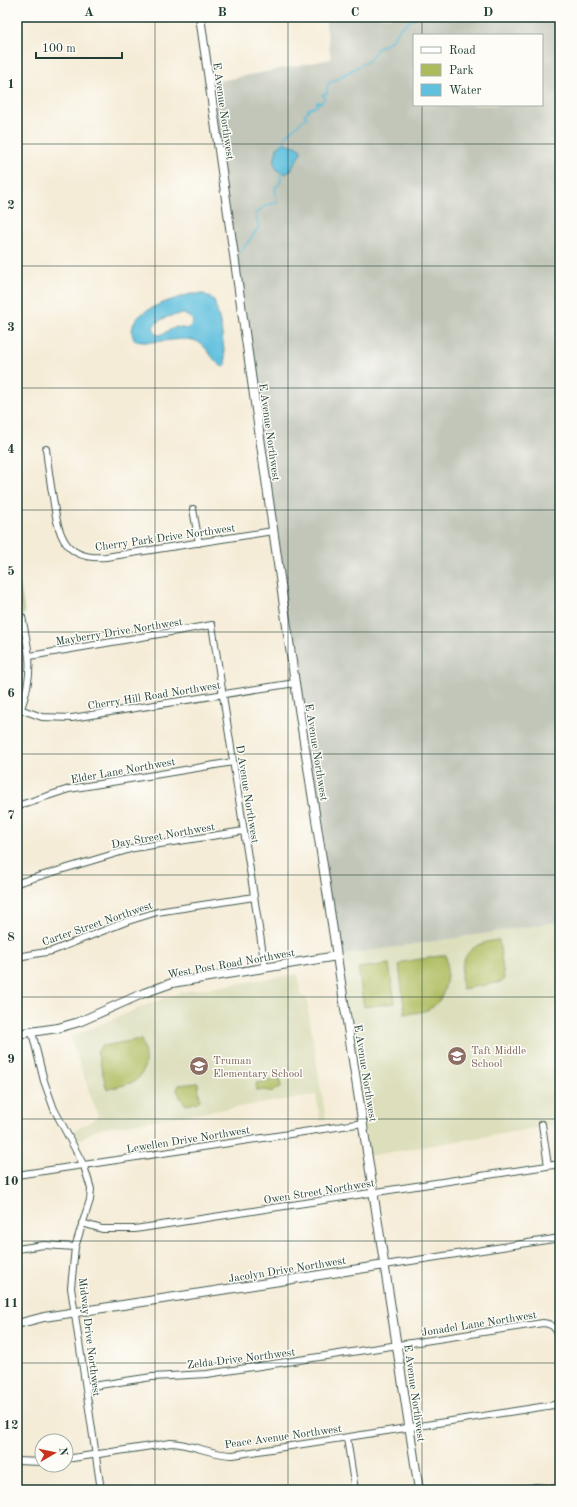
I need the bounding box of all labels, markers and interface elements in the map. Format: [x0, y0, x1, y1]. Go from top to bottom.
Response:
text: A [84, 6, 94, 19]
text: B [217, 6, 227, 19]
text: C [351, 6, 359, 19]
text: D [483, 6, 493, 19]
scale bar [36, 34, 122, 60]
legend [413, 34, 543, 106]
text: 100 m [42, 43, 76, 55]
text: Road [449, 45, 476, 57]
street label: E Avenue Northwest [210, 62, 235, 161]
text: Park [449, 65, 474, 77]
text: 1 [7, 78, 15, 91]
text: Water [449, 85, 482, 97]
text: 2 [7, 199, 15, 212]
text: 3 [7, 321, 15, 334]
street label: E Avenue Northwest [256, 383, 281, 482]
text: 4 [7, 443, 15, 456]
street label: Cherry Park Drive Northwest [94, 523, 236, 554]
text: 5 [7, 565, 15, 578]
street label: Mayberry Drive Northwest [55, 617, 184, 648]
street label: Cherry Hill Road Northwest [87, 681, 222, 712]
text: 6 [7, 687, 15, 700]
street label: E Avenue Northwest [302, 703, 329, 802]
street label: D Avenue Northwest [233, 744, 260, 844]
street label: Elder Lane Northwest [70, 757, 176, 786]
text: 7 [7, 809, 15, 822]
street label: Day Street Northwest [111, 822, 216, 851]
street label: Carter Street Northwest [41, 900, 154, 949]
text: 8 [7, 931, 15, 944]
street label: West Post Road Northwest [167, 948, 296, 981]
street label: E Avenue Northwest [351, 1024, 378, 1123]
school or university icon: Taft Middle School [446, 1045, 468, 1067]
place label: Taft Middle School [471, 1046, 526, 1070]
text: 9 [7, 1053, 15, 1066]
school or university icon: Truman Elementary School [188, 1055, 210, 1077]
place label: Truman Elementary School [213, 1056, 303, 1080]
street label: Lewellen Drive Northwest [126, 1125, 251, 1156]
text: 10 [3, 1175, 19, 1188]
street label: Owen Street Northwest [263, 1178, 376, 1207]
street label: Jacolyn Drive Northwest [228, 1256, 347, 1285]
street label: Midway Drive Northwest [76, 1277, 101, 1397]
text: 11 [3, 1297, 19, 1310]
street label: Jonadel Lane Northwest [421, 1310, 538, 1339]
street label: E Avenue Northwest [401, 1344, 426, 1443]
street label: Zelda Drive Northwest [186, 1347, 296, 1372]
text: 12 [3, 1419, 19, 1432]
street label: Peace Avenue Northwest [224, 1424, 343, 1451]
north arrow [34, 1433, 74, 1473]
text: N [56, 1447, 69, 1457]

